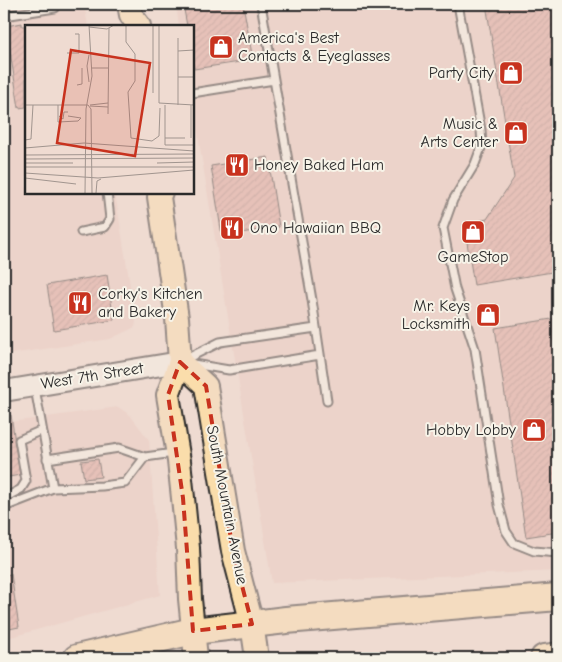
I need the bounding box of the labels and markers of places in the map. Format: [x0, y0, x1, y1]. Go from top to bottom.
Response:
place label: America's Best Contacts & Eyeglasses [238, 29, 391, 65]
shop icon: America's Best Contacts & Eyeglasses [208, 34, 234, 60]
shop icon: Party City [498, 60, 524, 86]
place label: Party City [429, 64, 495, 82]
place label: Music & Arts Center [421, 115, 499, 151]
shop icon: Music & Arts Center [503, 120, 529, 146]
restaurant icon: Honey Baked Ham [224, 152, 250, 178]
place label: Honey Baked Ham [254, 156, 384, 174]
restaurant icon: Ono Hawaiian BBQ [219, 215, 245, 241]
place label: Ono Hawaiian BBQ [250, 219, 381, 237]
shop icon: GameStop [460, 219, 486, 245]
place label: GameStop [438, 248, 508, 266]
place label: Corky's Kitchen and Bakery [98, 285, 203, 321]
restaurant icon: Corky's Kitchen and Bakery [67, 290, 93, 316]
place label: Mr. Keys Locksmith [402, 297, 470, 333]
shop icon: Mr. Keys Locksmith [475, 302, 501, 328]
shop icon: Hobby Lobby [521, 417, 547, 443]
place label: Hobby Lobby [426, 421, 517, 439]

